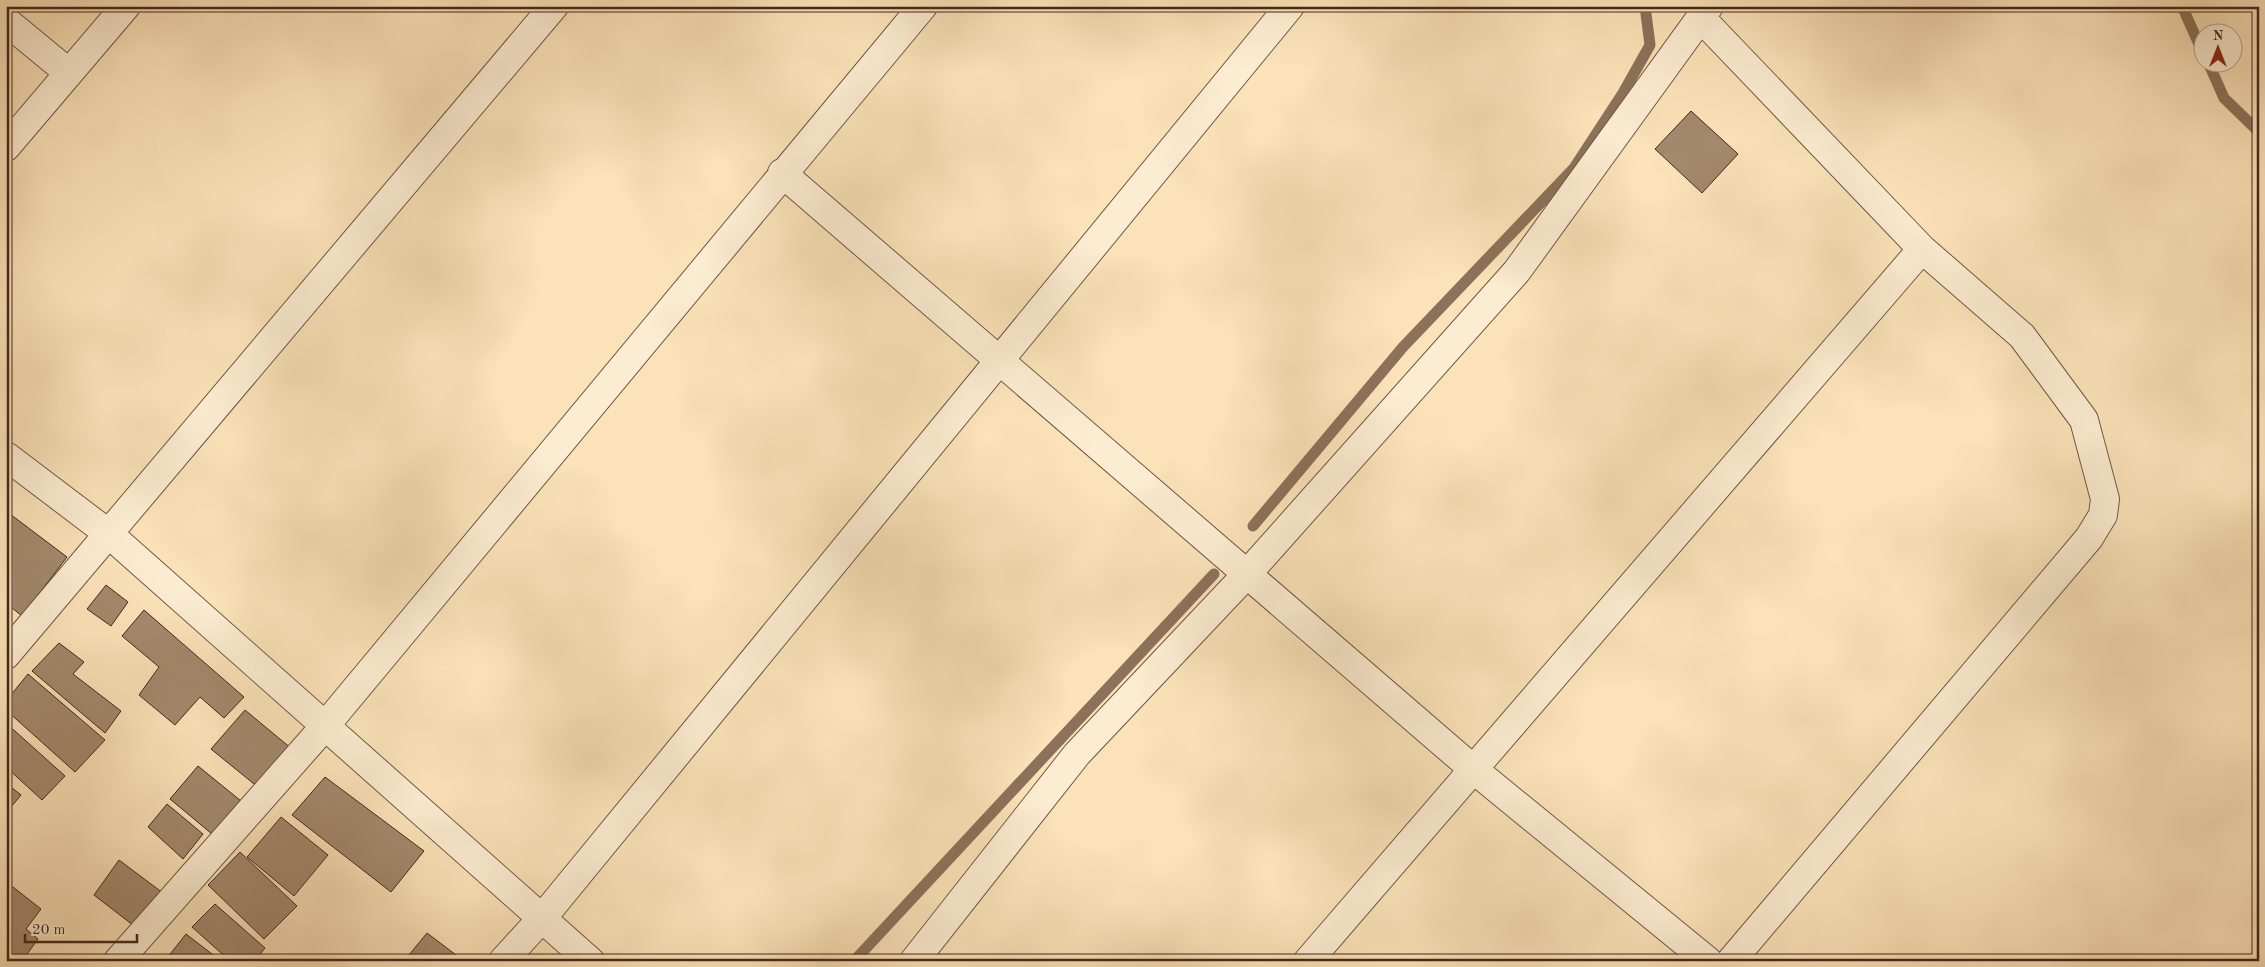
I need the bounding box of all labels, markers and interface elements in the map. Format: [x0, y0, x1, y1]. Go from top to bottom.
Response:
north arrow [2192, 22, 2242, 72]
text: N [2213, 29, 2224, 43]
scale bar [25, 912, 138, 944]
text: 20 m [32, 923, 66, 938]

